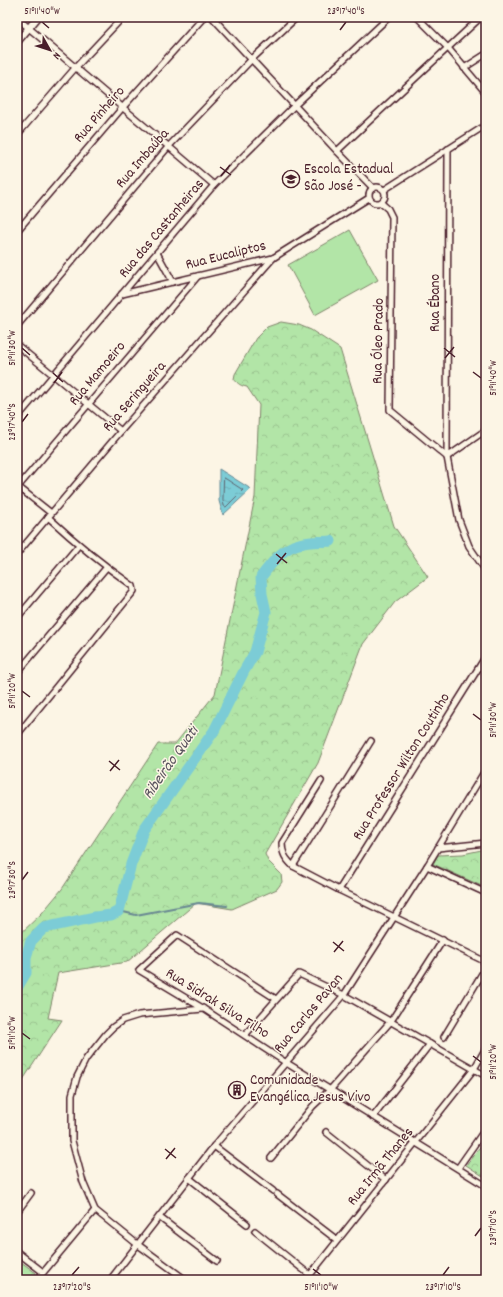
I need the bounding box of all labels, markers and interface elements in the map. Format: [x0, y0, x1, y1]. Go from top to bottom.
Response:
text: 51°11'40"W [24, 5, 60, 19]
text: 23°17'40"S [327, 5, 365, 19]
north arrow [30, 30, 70, 70]
text: N [48, 48, 64, 63]
street label: Rua Pinheiro [69, 81, 131, 148]
street label: Rua Imbaúba [111, 124, 176, 194]
place label: Escola Estadual São José - [304, 159, 394, 198]
school or university icon: Escola Estadual São José - [281, 169, 301, 189]
street label: Rua das Castanheiras [114, 175, 210, 283]
street label: Rua Eucaliptos [183, 235, 269, 277]
street label: Rua Ébano [425, 274, 447, 332]
street label: Rua Óleo Prado [367, 298, 391, 384]
text: 51°11'30"W [6, 330, 20, 366]
street label: Rua Mamoeiro [64, 337, 132, 411]
street label: Rua Seringueira [98, 356, 173, 437]
text: 51°11'40"W [487, 360, 501, 396]
text: 23°17'40"S [6, 403, 20, 441]
text: 51°11'20"W [6, 673, 20, 709]
street label: Rua Professor Wilton Coutinho [348, 689, 457, 845]
text: 51°11'30"W [487, 702, 501, 738]
water label: Ribeirão Quati [137, 719, 207, 804]
text: 23°17'30"S [6, 861, 20, 899]
street label: Rua Sidrak Silva Filho [161, 963, 274, 1045]
street label: Rua Carlos Pavan [269, 969, 349, 1059]
text: 51°11'10"W [6, 1016, 20, 1050]
text: 51°11'20"W [487, 1044, 501, 1080]
place label: Comunidade Evangélica Jesus Vivo [250, 1070, 371, 1109]
building icon: Comunidade Evangélica Jesus Vivo [227, 1080, 247, 1100]
street label: Rua Irmã Thanes [342, 1123, 420, 1211]
text: 23°17'10"S [487, 1210, 501, 1246]
text: 23°17'20"S [53, 1281, 91, 1295]
text: 51°11'10"W [304, 1281, 338, 1295]
text: 23°17'10"S [425, 1281, 461, 1295]

